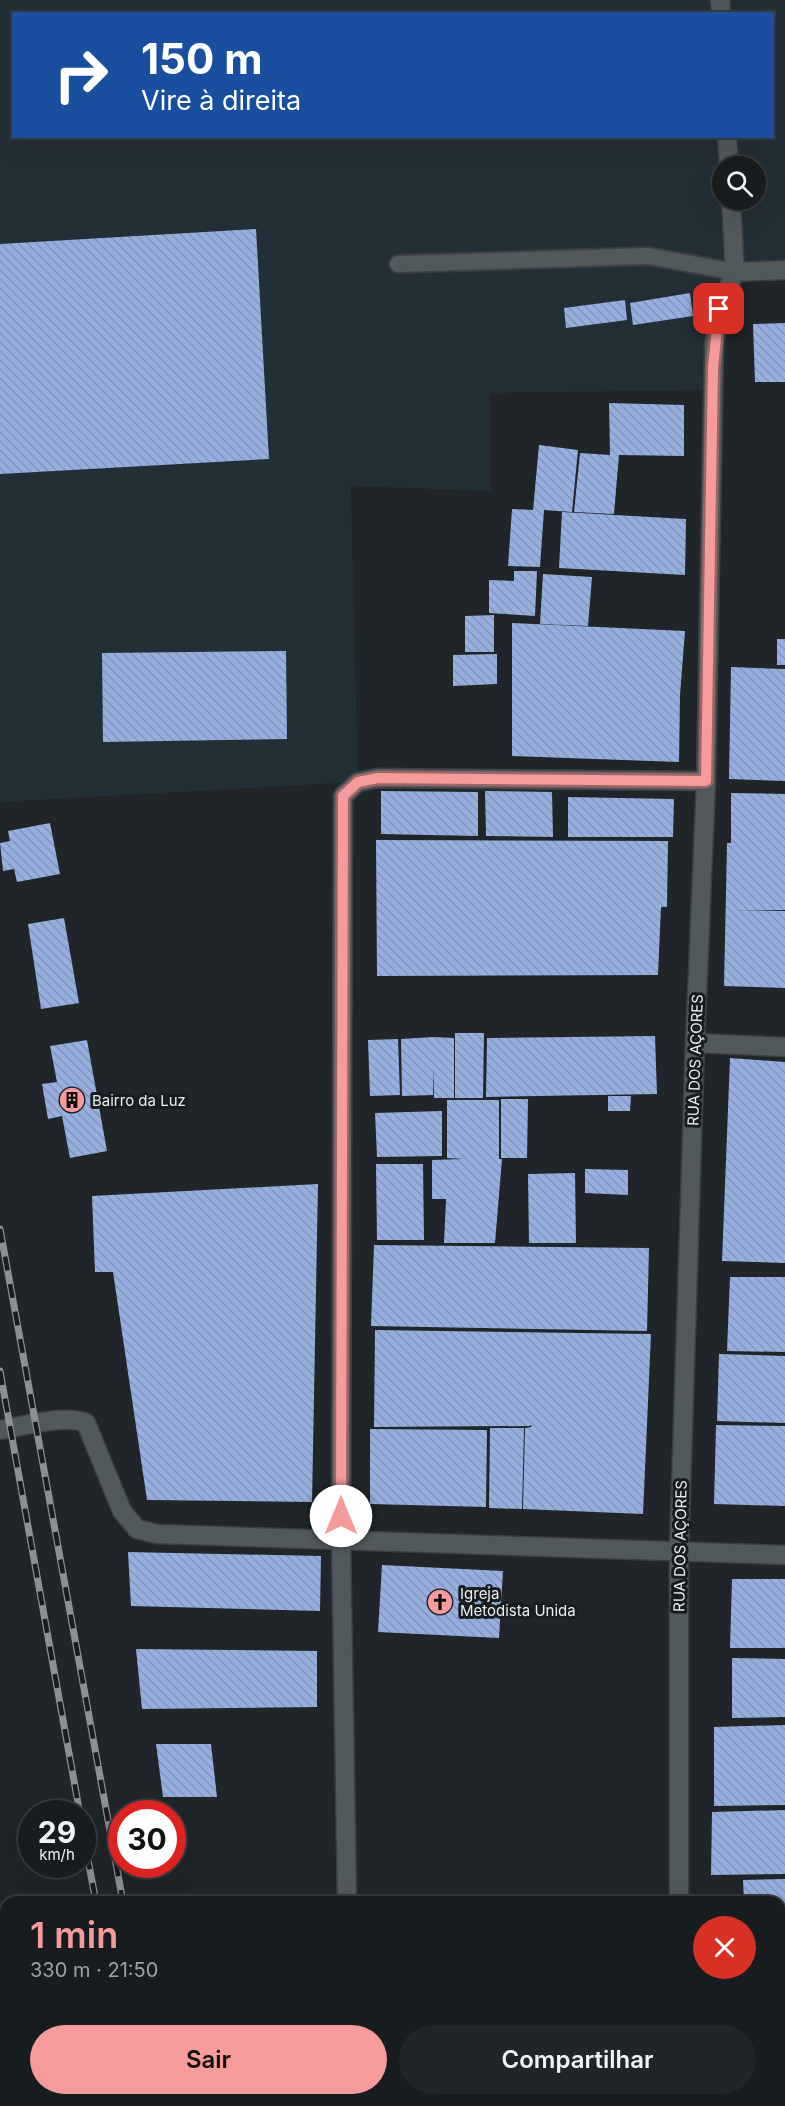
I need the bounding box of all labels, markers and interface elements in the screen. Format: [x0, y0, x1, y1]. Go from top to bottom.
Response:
text: 150 m [141, 33, 263, 84]
icon: right [42, 36, 120, 114]
text: Vire à direita [141, 84, 301, 117]
map controls [712, 156, 766, 210]
button: search [712, 156, 766, 210]
pin [693, 283, 744, 334]
icon: arrive [702, 292, 735, 325]
street label: RUA DOS AÇORES [683, 994, 707, 1126]
building icon: Bairro da Luz [57, 1085, 87, 1115]
place label: Bairro da Luz [92, 1091, 186, 1110]
street label: RUA DOS AÇORES [669, 1480, 691, 1612]
position arrow [309, 1484, 373, 1548]
place label: Igreja Metodista Unida [460, 1584, 576, 1620]
church icon: Igreja Metodista Unida [425, 1587, 455, 1617]
speed limit sign: 30 [108, 1800, 186, 1878]
text: 29 [38, 1814, 76, 1850]
text: km/h [39, 1845, 75, 1864]
text: 1 min [30, 1913, 118, 1957]
button: close [693, 1916, 756, 1979]
text: 330 m · 21:50 [30, 1958, 158, 1982]
button: Sair [30, 2025, 387, 2094]
button: Compartilhar [399, 2025, 756, 2094]

